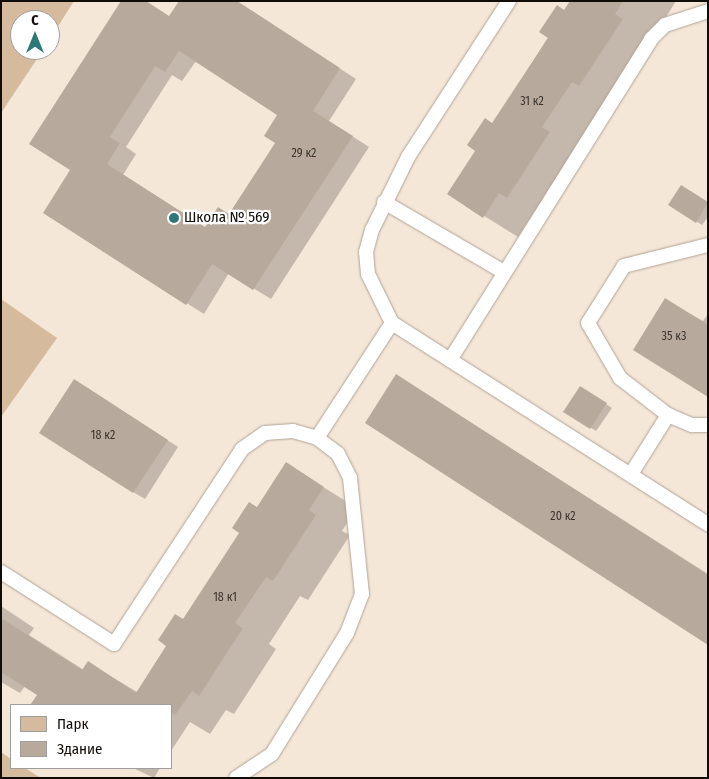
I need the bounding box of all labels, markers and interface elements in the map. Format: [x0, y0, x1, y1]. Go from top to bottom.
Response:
north arrow [10, 10, 60, 60]
text: С [31, 12, 39, 29]
house number: 31 к2 [520, 95, 544, 109]
house number: 29 к2 [292, 147, 316, 161]
place label: Школа № 569 [184, 209, 270, 227]
marker: Школа № 569 [168, 212, 180, 224]
house number: 35 к3 [662, 330, 686, 344]
house number: 18 к2 [91, 429, 115, 443]
house number: 20 к2 [550, 510, 576, 524]
house number: 18 к1 [213, 591, 237, 605]
legend [10, 704, 172, 769]
text: Парк [57, 715, 88, 733]
text: Здание [57, 740, 103, 758]

